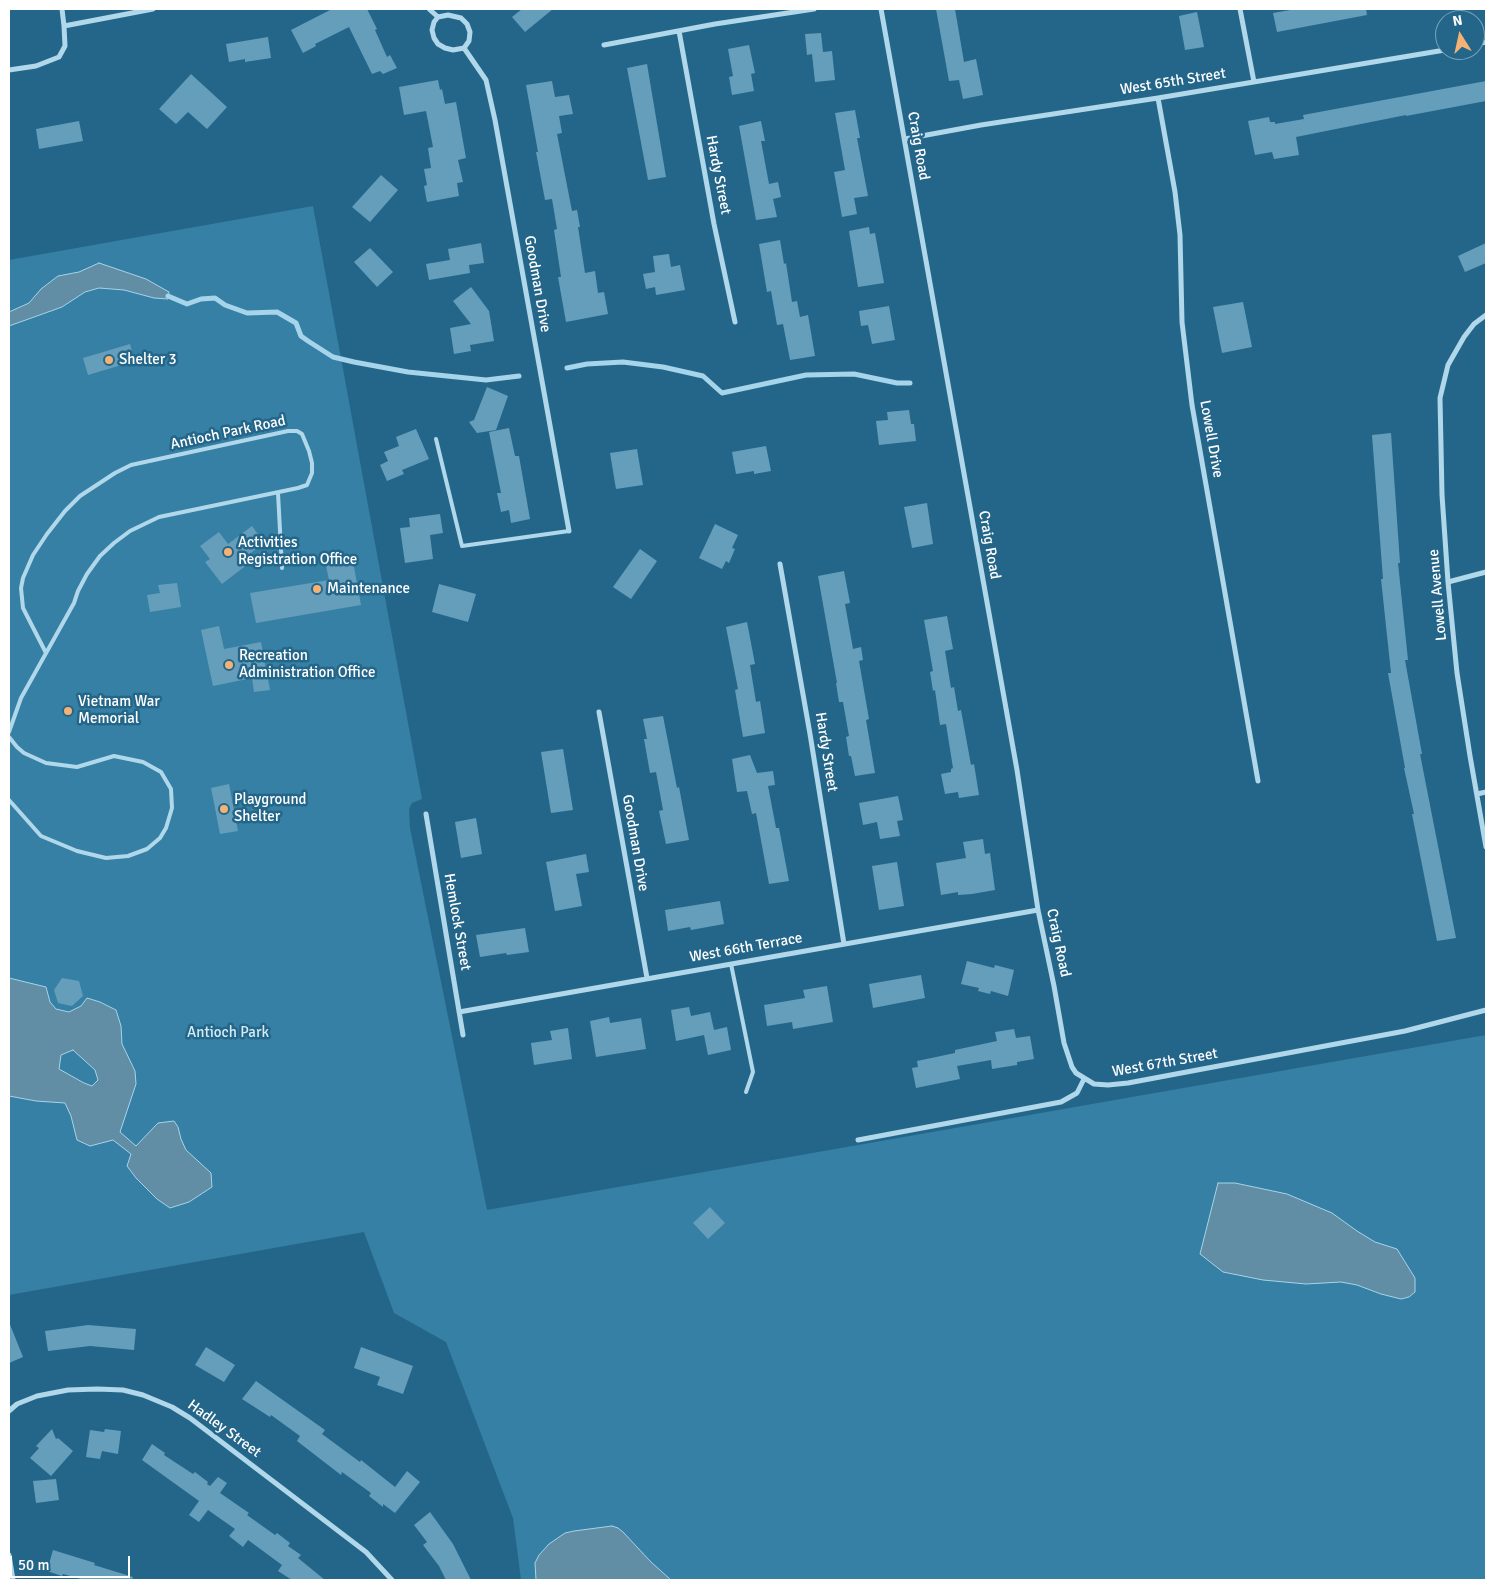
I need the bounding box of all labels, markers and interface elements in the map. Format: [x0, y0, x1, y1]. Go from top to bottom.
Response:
north arrow [1435, 10, 1485, 60]
text: N [1451, 12, 1464, 30]
street label: West 65th Street [1119, 65, 1227, 99]
street label: Craig Road [903, 110, 933, 182]
street label: Hardy Street [701, 134, 735, 216]
street label: Goodman Drive [520, 234, 554, 334]
place label: Shelter 3 [119, 351, 177, 369]
marker: Shelter 3 [103, 354, 115, 366]
street label: Lowell Drive [1195, 399, 1227, 479]
street label: Antioch Park Road [169, 412, 287, 454]
street label: Craig Road [974, 509, 1004, 581]
place label: Activities Registration Office [238, 534, 357, 569]
marker: Activities Registration Office [222, 546, 234, 558]
street label: Lowell Avenue [1425, 548, 1451, 642]
place label: Maintenance [327, 580, 410, 598]
marker: Maintenance [311, 583, 323, 595]
place label: Recreation Administration Office [239, 647, 375, 682]
marker: Recreation Administration Office [223, 659, 235, 671]
place label: Vietnam War Memorial [78, 693, 160, 728]
marker: Vietnam War Memorial [62, 705, 74, 717]
street label: Hardy Street [811, 711, 841, 793]
place label: Playground Shelter [234, 791, 307, 826]
street label: Goodman Drive [618, 793, 652, 893]
marker: Playground Shelter [218, 803, 230, 815]
street label: Hemlock Street [440, 872, 474, 972]
street label: Craig Road [1042, 907, 1074, 979]
street label: West 66th Terrace [688, 929, 804, 967]
park label: Antioch Park [187, 1024, 269, 1042]
street label: West 67th Street [1111, 1045, 1219, 1081]
street label: Hadley Street [184, 1396, 264, 1462]
scale bar [12, 1546, 132, 1578]
text: 50 m [18, 1556, 49, 1574]

